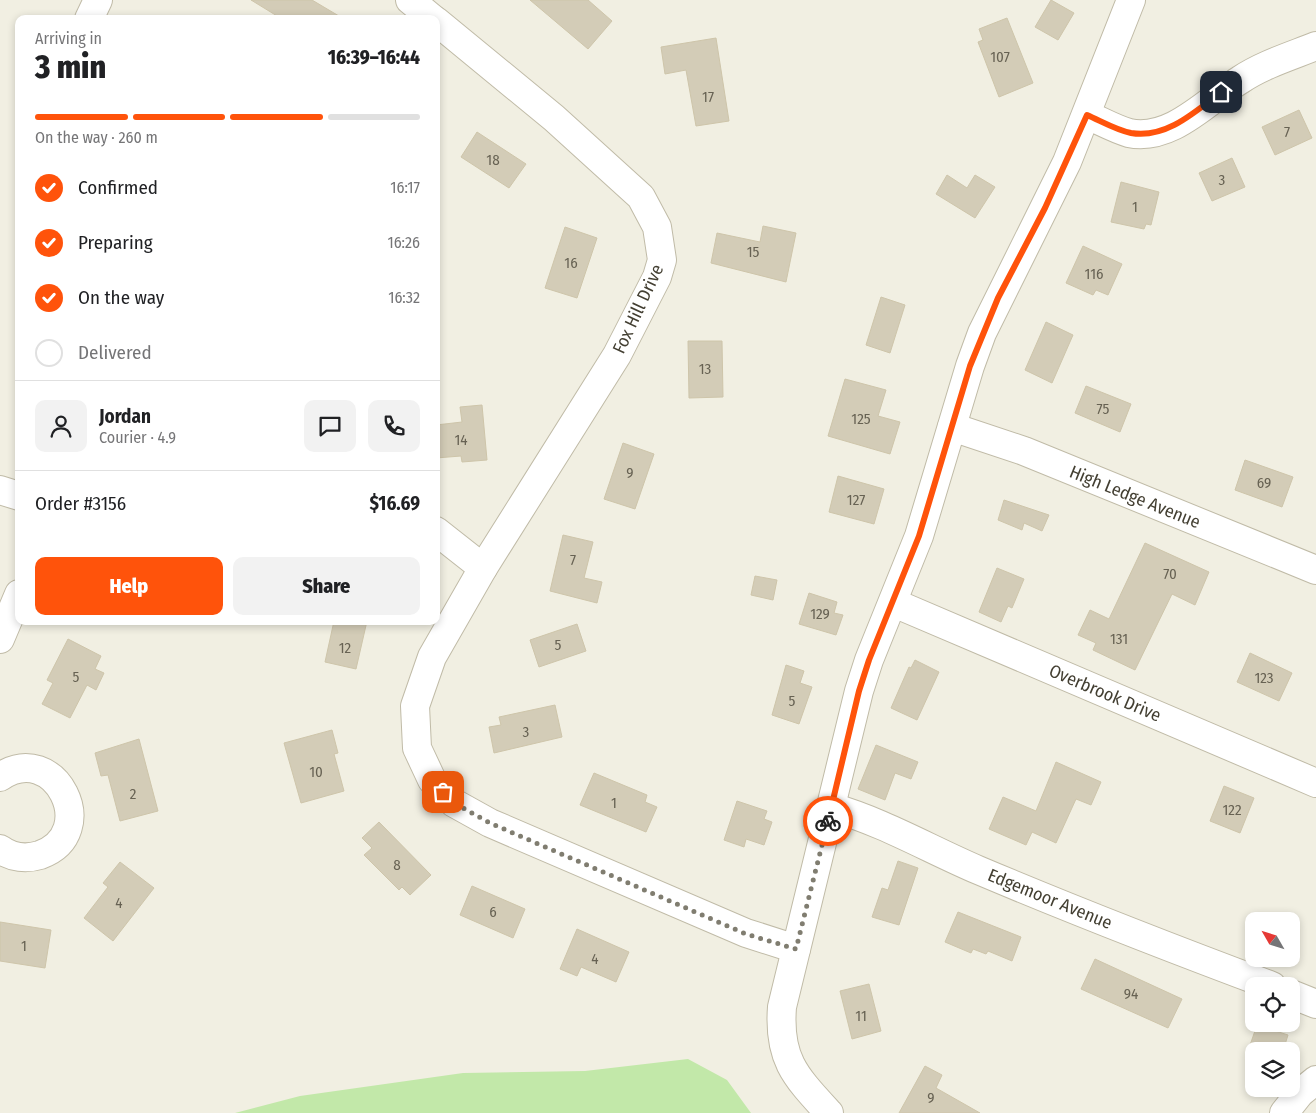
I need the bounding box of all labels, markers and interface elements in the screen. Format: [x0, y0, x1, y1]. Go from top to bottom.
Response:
text: Arriving in [35, 29, 102, 48]
text: 16:39–16:44 [328, 46, 420, 69]
text: 3 min [35, 48, 106, 86]
house number: 107 [990, 48, 1010, 66]
pin [1200, 71, 1242, 113]
icon: home [1207, 78, 1235, 106]
house number: 17 [702, 88, 714, 106]
house number: 7 [1284, 123, 1290, 141]
text: On the way · 260 m [35, 128, 158, 147]
house number: 18 [486, 151, 500, 169]
house number: 3 [1219, 171, 1226, 189]
icon: check [35, 174, 63, 202]
text: Confirmed [78, 176, 158, 199]
text: 16:17 [390, 178, 420, 197]
house number: 1 [1132, 198, 1138, 216]
icon: check [35, 229, 63, 257]
text: Preparing [78, 231, 153, 254]
text: 16:26 [387, 233, 420, 252]
house number: 15 [747, 243, 759, 261]
house number: 16 [564, 254, 578, 272]
street label: Fox Hill Drive [608, 261, 668, 357]
house number: 116 [1085, 265, 1103, 283]
icon: check [35, 284, 63, 312]
text: On the way [78, 286, 164, 309]
text: 16:32 [388, 288, 420, 307]
text: Delivered [78, 341, 152, 364]
house number: 13 [699, 360, 712, 378]
button: person [35, 400, 87, 452]
button: chat [304, 400, 356, 452]
button: phone [368, 400, 420, 452]
house number: 75 [1097, 400, 1109, 418]
text: Jordan [99, 405, 151, 428]
house number: 125 [851, 410, 871, 428]
text: Courier · 4.9 [99, 428, 176, 447]
house number: 14 [454, 431, 468, 449]
street label: High Ledge Avenue [1066, 461, 1204, 533]
house number: 9 [626, 464, 634, 482]
house number: 69 [1257, 474, 1271, 492]
house number: 127 [847, 491, 865, 509]
text: Order #3156 [35, 492, 126, 515]
text: $16.69 [370, 492, 420, 515]
house number: 7 [570, 551, 576, 569]
button: Help [35, 557, 223, 615]
button: Share [233, 557, 420, 615]
house number: 70 [1163, 565, 1177, 583]
house number: 129 [810, 605, 830, 623]
house number: 131 [1110, 630, 1128, 648]
house number: 5 [555, 636, 562, 654]
house number: 12 [339, 639, 352, 657]
street label: Overbrook Drive [1046, 660, 1164, 726]
house number: 5 [73, 668, 80, 686]
house number: 123 [1254, 669, 1274, 687]
house number: 5 [789, 692, 796, 710]
house number: 3 [523, 723, 530, 741]
house number: 10 [309, 763, 323, 781]
pin [422, 771, 464, 813]
icon: bag [429, 778, 457, 806]
house number: 2 [130, 785, 137, 803]
house number: 1 [611, 794, 617, 812]
courier [803, 796, 853, 846]
house number: 122 [1222, 801, 1242, 819]
icon: bike [814, 807, 842, 835]
house number: 8 [393, 856, 401, 874]
street label: Edgemoor Avenue [985, 864, 1115, 934]
house number: 4 [115, 894, 123, 912]
house number: 6 [489, 903, 497, 921]
north arrow [1245, 912, 1300, 968]
map controls [1245, 912, 1300, 1097]
house number: 1 [21, 937, 27, 955]
house number: 4 [591, 950, 599, 968]
button: locate [1245, 977, 1300, 1032]
house number: 94 [1124, 985, 1138, 1003]
house number: 11 [855, 1007, 867, 1025]
button: layers [1245, 1042, 1300, 1097]
house number: 9 [927, 1089, 935, 1107]

